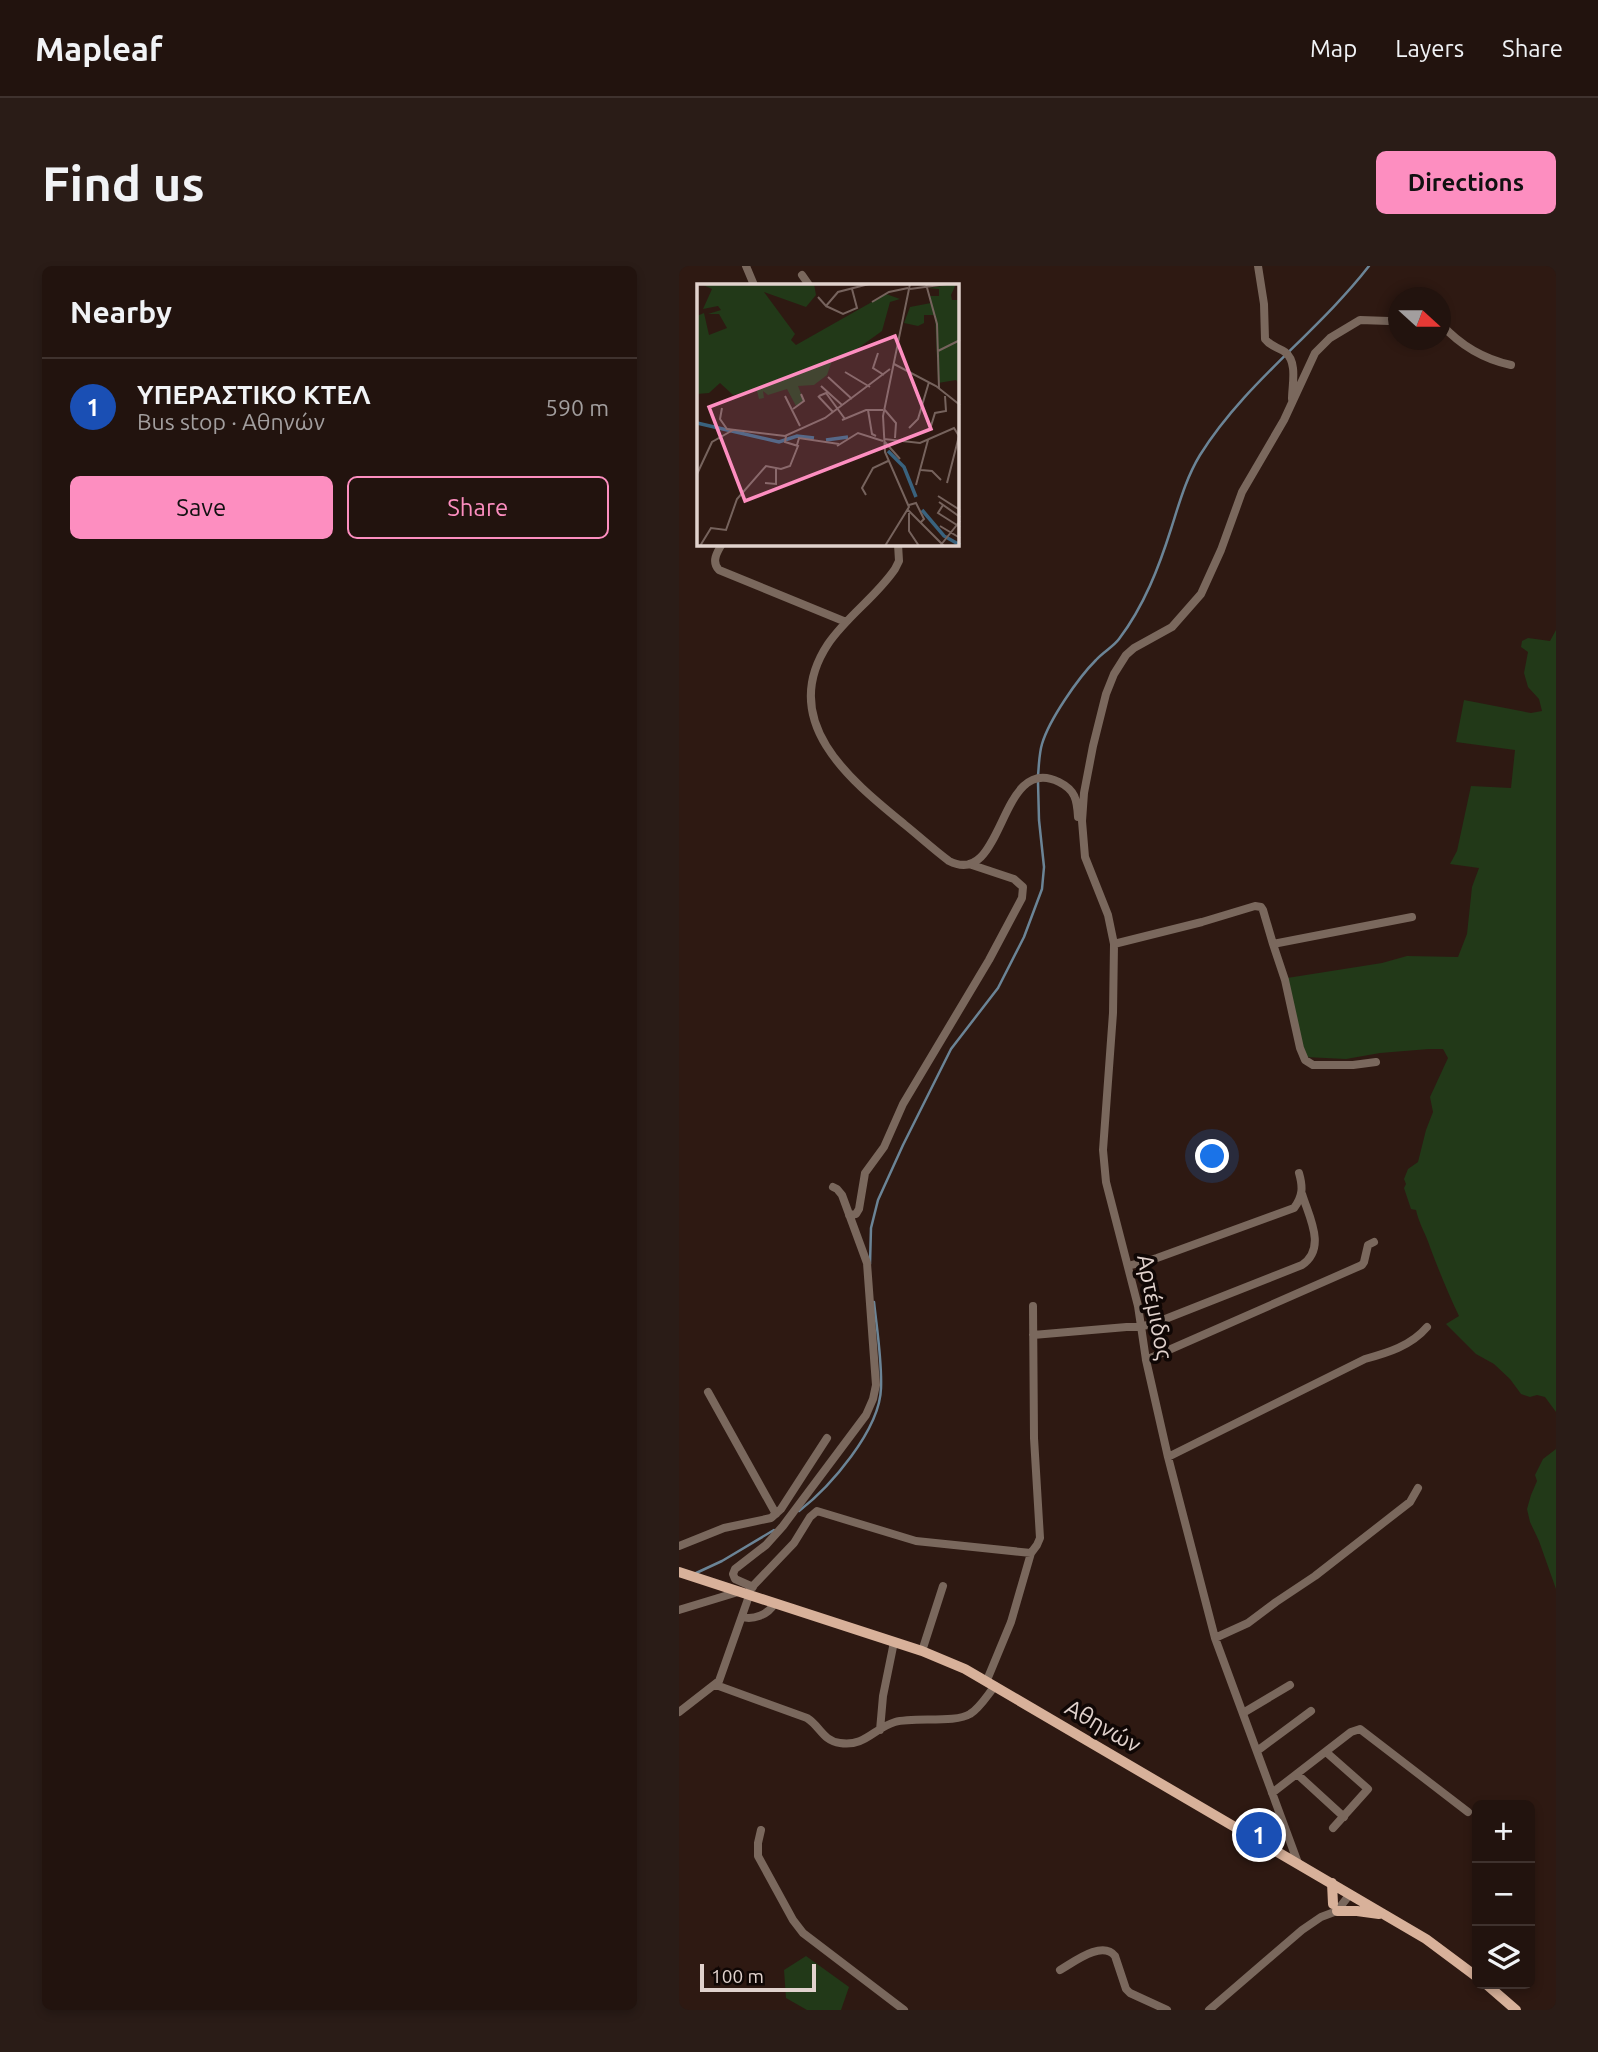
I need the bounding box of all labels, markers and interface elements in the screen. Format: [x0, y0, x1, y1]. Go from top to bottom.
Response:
text: Mapleaf [35, 30, 163, 67]
text: Map [1310, 35, 1357, 62]
text: Layers [1395, 35, 1464, 62]
text: Share [1502, 35, 1563, 62]
button: Directions [1376, 151, 1556, 214]
text: Find us [42, 155, 205, 210]
inset map [697, 284, 959, 546]
north arrow [1388, 287, 1451, 350]
text: Nearby [70, 295, 172, 329]
text: ΥΠΕΡΑΣΤΙΚΟ ΚΤΕΛ [137, 380, 371, 409]
text: 1 [87, 395, 99, 420]
text: 590 m [545, 395, 609, 420]
text: Bus stop · Αθηνών [137, 409, 325, 434]
button: Save [70, 476, 333, 539]
button: Share [347, 476, 609, 539]
your location [1195, 1139, 1229, 1173]
street label: Αρτέμιδος [1132, 1252, 1178, 1362]
street label: Αθηνών [1061, 1694, 1145, 1757]
map controls [1472, 1800, 1535, 1989]
button: + [1472, 1800, 1535, 1863]
pin: 1 [1236, 1809, 1282, 1861]
button: − [1472, 1863, 1535, 1926]
button: layers [1472, 1926, 1535, 1989]
scale bar [700, 1961, 815, 1993]
text: 100 m [711, 1965, 764, 1987]

